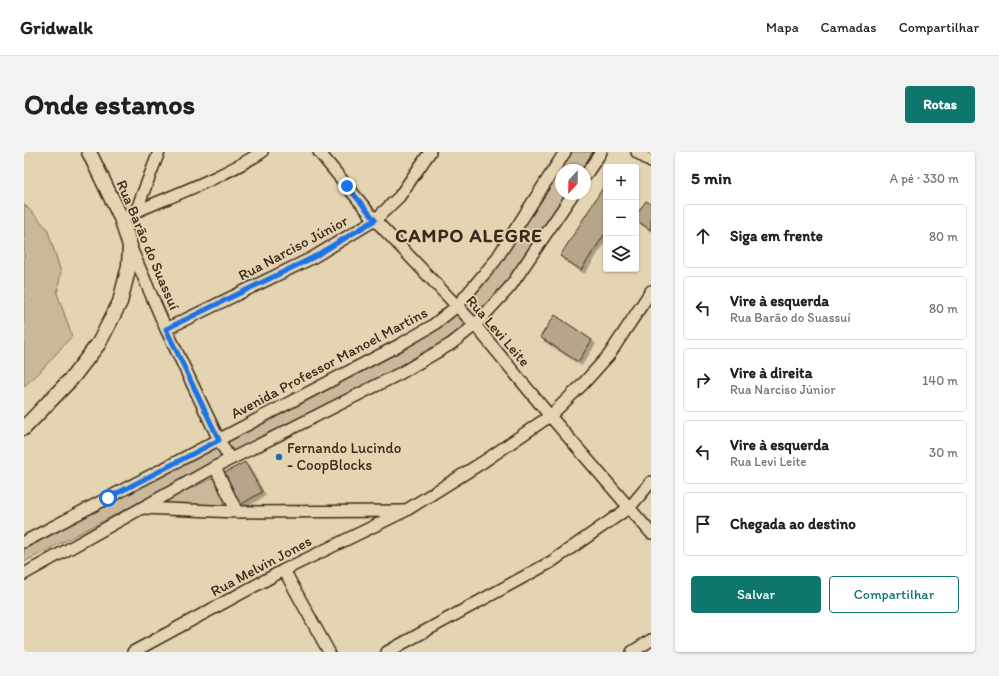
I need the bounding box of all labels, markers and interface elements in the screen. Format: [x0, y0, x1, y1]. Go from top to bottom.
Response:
text: Gridwalk [20, 16, 93, 39]
text: Mapa [766, 19, 799, 36]
text: Camadas [821, 19, 877, 36]
text: Compartilhar [899, 19, 979, 36]
button: Rotas [905, 86, 975, 123]
text: Onde estamos [24, 87, 195, 121]
north arrow [555, 164, 591, 200]
map controls [603, 164, 639, 272]
button: + [603, 164, 639, 200]
text: 5 min [691, 168, 731, 188]
text: A pé · 330 m [890, 171, 959, 186]
street label: Rua Barão do Suassuí [113, 177, 184, 313]
route end [338, 177, 356, 195]
button: − [603, 200, 639, 236]
street label: Rua Narciso Júnior [235, 211, 351, 284]
district label: CAMPO ALEGRE [395, 224, 543, 247]
icon: ahead [692, 225, 714, 247]
text: Siga em frente [730, 227, 823, 245]
text: 80 m [929, 229, 958, 244]
button: layers [603, 236, 639, 272]
street label: Rua Levi Leite [462, 292, 534, 370]
text: Vire à esquerda [730, 292, 829, 310]
icon: left [692, 297, 714, 319]
text: 80 m [929, 301, 958, 316]
street label: Avenida Professor Manoel Martins [228, 303, 431, 423]
text: Rua Barão do Suassuí [730, 310, 851, 325]
text: Vire à direita [730, 364, 813, 382]
icon: right [692, 369, 714, 391]
text: 140 m [922, 373, 958, 388]
text: Rua Narciso Júnior [730, 382, 835, 397]
text: Vire à esquerda [730, 436, 829, 454]
place label: Fernando Lucindo - CoopBlocks [287, 439, 401, 474]
icon: left [692, 441, 714, 463]
text: 30 m [929, 445, 958, 460]
marker: Fernando Lucindo - CoopBlocks [274, 452, 284, 462]
text: Rua Levi Leite [730, 454, 807, 469]
route start [99, 489, 117, 507]
icon: arrive [692, 513, 714, 535]
text: Chegada ao destino [730, 515, 856, 533]
street label: Rua Melvin Jones [207, 532, 315, 600]
button: Salvar [691, 576, 821, 613]
button: Compartilhar [829, 576, 959, 613]

